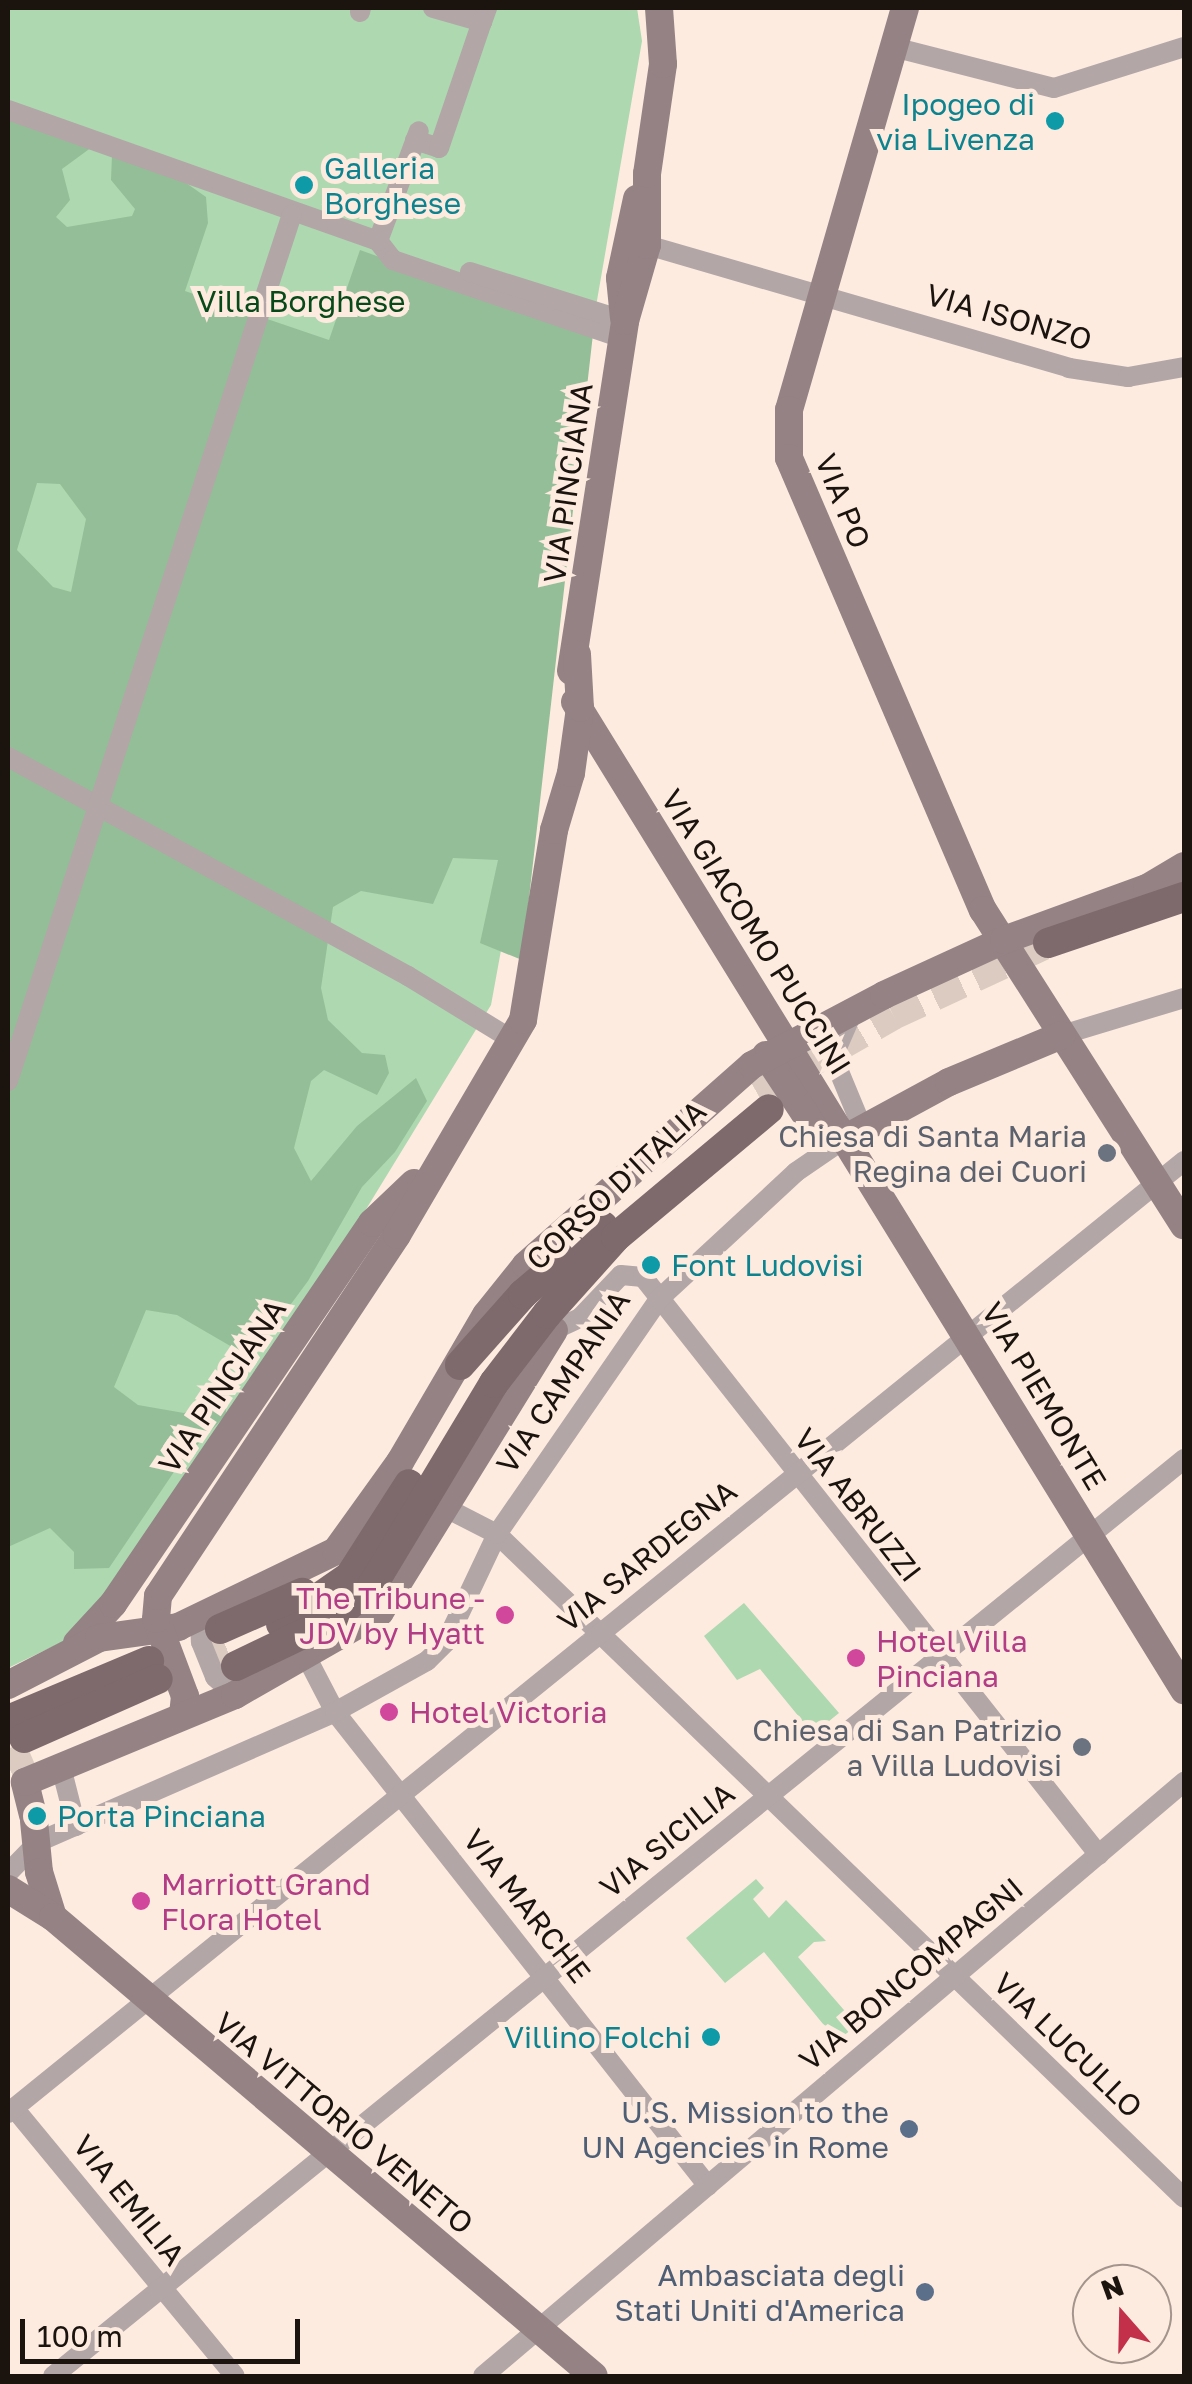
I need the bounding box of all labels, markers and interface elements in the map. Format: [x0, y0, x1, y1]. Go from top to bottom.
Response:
place label: Ipogeo di via Livenza [876, 86, 1035, 156]
marker: Ipogeo di via Livenza [1044, 110, 1066, 132]
place label: Galleria Borghese [324, 150, 461, 220]
marker: Galleria Borghese [293, 174, 315, 196]
street label: VIA ISONZO [922, 276, 1096, 358]
park label: Villa Borghese [197, 283, 405, 319]
street label: VIA PINCIANA [536, 381, 600, 585]
street label: VIA PO [808, 448, 878, 554]
street label: VIA GIACOMO PUCCINI [653, 783, 859, 1081]
street label: CORSO D'ITALIA [519, 1093, 713, 1277]
place label: Chiesa di Santa Maria Regina dei Cuori [778, 1118, 1087, 1188]
marker: Chiesa di Santa Maria Regina dei Cuori [1096, 1142, 1118, 1164]
place label: Font Ludovisi [671, 1247, 863, 1283]
marker: Font Ludovisi [640, 1254, 662, 1276]
street label: VIA CAMPANIA [489, 1284, 637, 1480]
street label: VIA PINCIANA [151, 1292, 293, 1480]
street label: VIA PIEMONTE [974, 1296, 1114, 1496]
street label: VIA ABRUZZI [787, 1421, 929, 1589]
street label: VIA SARDEGNA [550, 1473, 744, 1639]
place label: The Tribune - JDV by Hyatt [296, 1580, 485, 1650]
marker: The Tribune - JDV by Hyatt [494, 1604, 516, 1626]
place label: Hotel Villa Pinciana [876, 1623, 1028, 1694]
marker: Hotel Villa Pinciana [845, 1647, 867, 1669]
place label: Hotel Victoria [409, 1694, 607, 1730]
marker: Hotel Victoria [378, 1701, 400, 1723]
place label: Chiesa di San Patrizio a Villa Ludovisi [752, 1712, 1062, 1782]
marker: Chiesa di San Patrizio a Villa Ludovisi [1071, 1736, 1093, 1758]
street label: VIA SICILIA [593, 1775, 741, 1905]
place label: Porta Pinciana [57, 1798, 266, 1834]
marker: Porta Pinciana [26, 1805, 48, 1827]
street label: VIA MARCHE [456, 1822, 598, 1990]
place label: Marriott Grand Flora Hotel [161, 1866, 371, 1936]
street label: VIA BONCOMPAGNI [792, 1870, 1030, 2078]
marker: Marriott Grand Flora Hotel [130, 1890, 152, 1912]
street label: VIA LUCULLO [986, 1965, 1150, 2125]
street label: VIA VITTORIO VENETO [208, 2004, 480, 2242]
place label: Villino Folchi [504, 2019, 691, 2055]
marker: Villino Folchi [700, 2026, 722, 2048]
place label: U.S. Mission to the UN Agencies in Rome [581, 2094, 889, 2164]
marker: U.S. Mission to the UN Agencies in Rome [898, 2118, 920, 2140]
street label: VIA EMILIA [66, 2128, 192, 2272]
place label: Ambasciata degli Stati Uniti d'America [615, 2257, 905, 2328]
north arrow [1072, 2264, 1172, 2364]
text: N [1097, 2268, 1128, 2306]
marker: Ambasciata degli Stati Uniti d'America [914, 2281, 936, 2303]
scale bar [25, 2299, 305, 2361]
text: 100 m [37, 2318, 123, 2354]

